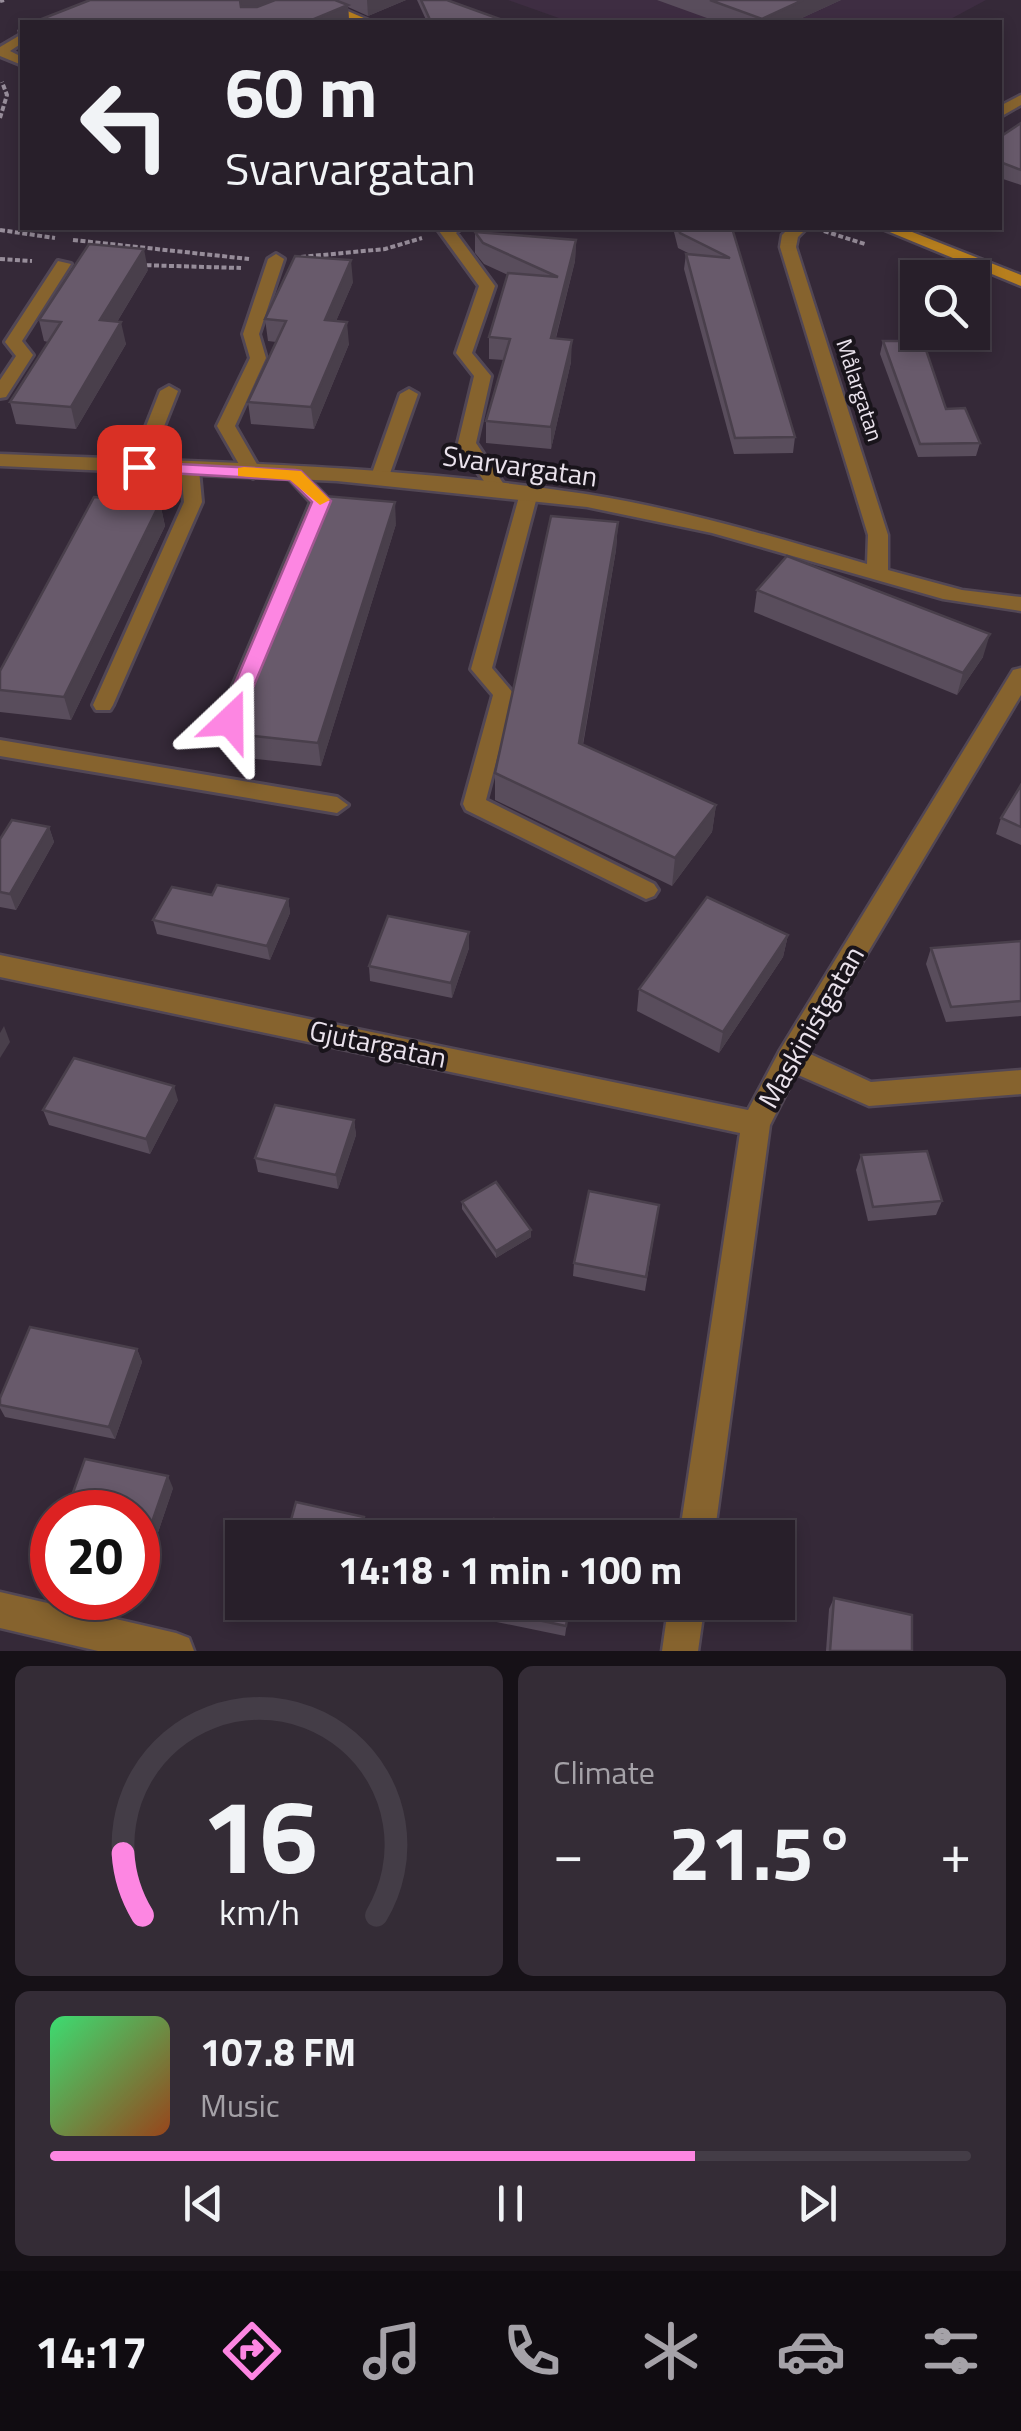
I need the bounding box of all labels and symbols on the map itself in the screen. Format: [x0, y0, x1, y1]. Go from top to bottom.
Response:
street label: Målargatan [827, 334, 893, 446]
pin [97, 425, 182, 510]
street label: Svarvargatan [440, 433, 600, 498]
position arrow [178, 669, 282, 773]
street label: Maskinistgatan [747, 937, 875, 1116]
street label: Gjutargatan [306, 1008, 451, 1079]
speed limit sign: 20 [30, 1490, 160, 1620]

